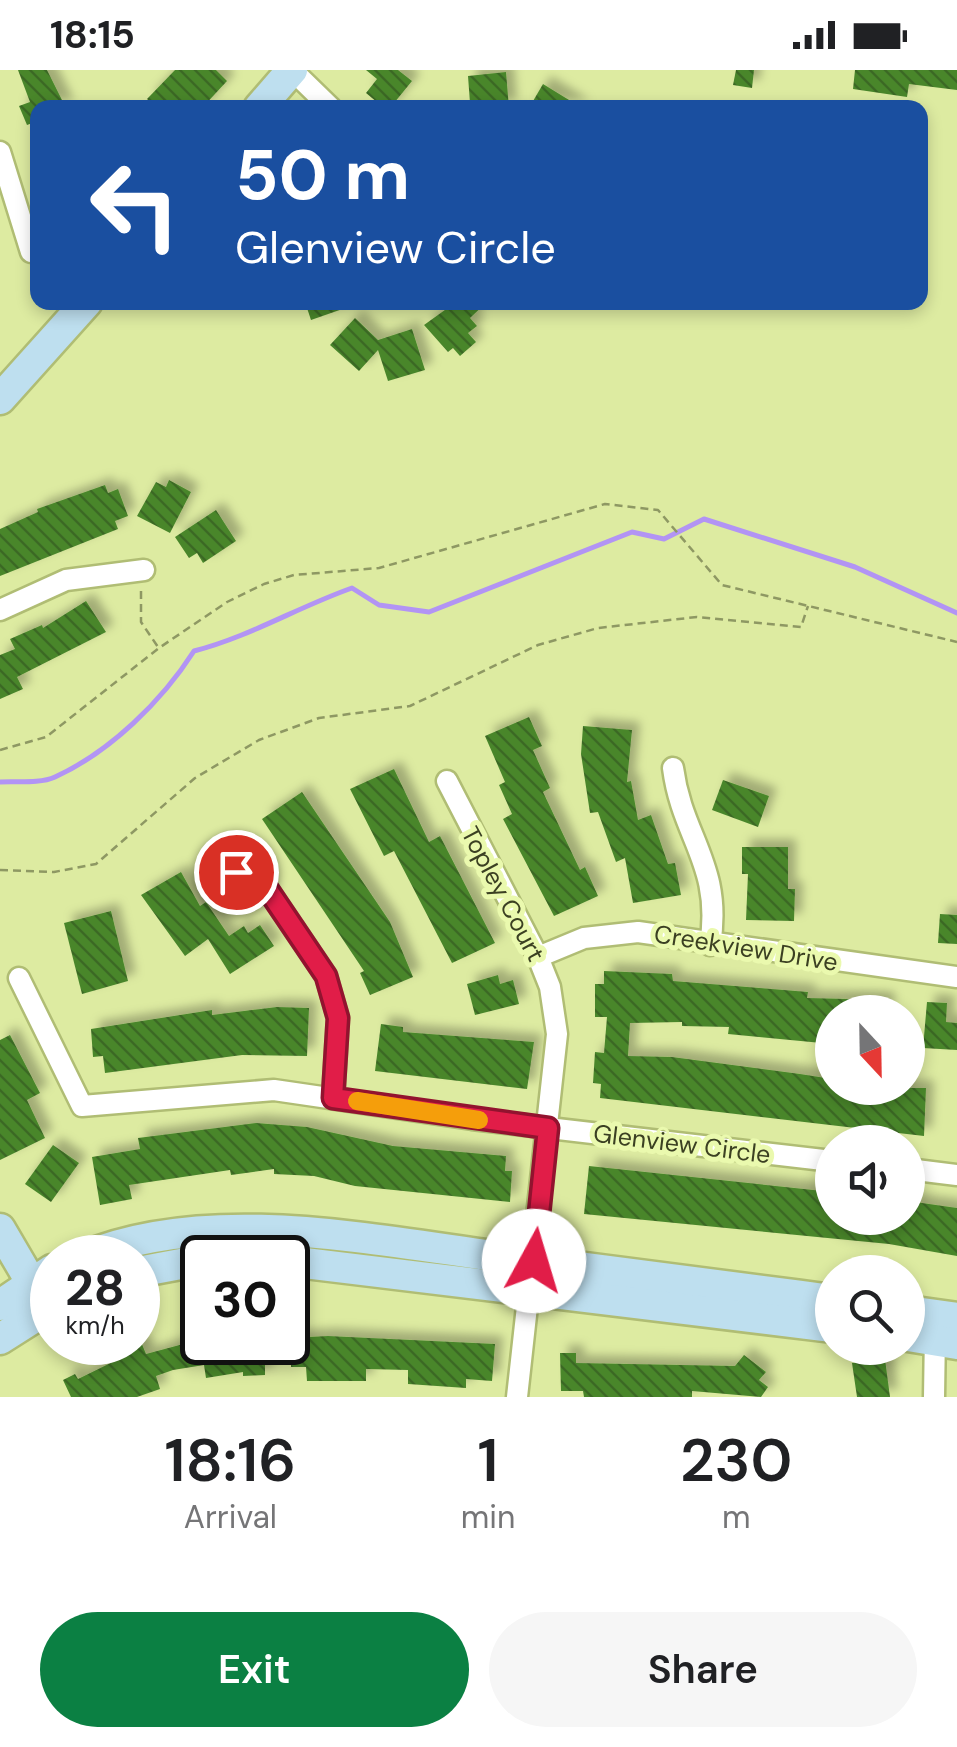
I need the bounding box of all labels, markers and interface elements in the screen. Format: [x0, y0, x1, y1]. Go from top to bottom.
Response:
text: 18:15 [50, 10, 135, 60]
text: 50 m [235, 130, 410, 221]
icon: left [70, 140, 200, 270]
text: Glenview Circle [235, 218, 556, 277]
street label: Topley Court [454, 821, 552, 967]
pin [194, 830, 279, 915]
icon: arrive [209, 845, 264, 900]
street label: Creekview Drive [652, 917, 840, 979]
north arrow [815, 995, 925, 1105]
map controls [815, 995, 925, 1365]
street label: Glenview Circle [592, 1117, 772, 1171]
button: sound [815, 1125, 925, 1235]
position arrow [482, 1209, 586, 1313]
speed limit sign: 30 [180, 1235, 310, 1365]
text: 28 [65, 1255, 125, 1321]
button: search [815, 1255, 925, 1365]
text: km/h [65, 1309, 125, 1342]
text: 18:16 [165, 1421, 296, 1500]
text: 1 [478, 1421, 499, 1500]
text: 230 [680, 1421, 792, 1500]
text: Arrival [184, 1496, 277, 1538]
text: min [461, 1496, 515, 1538]
text: m [722, 1496, 750, 1538]
button: Exit [40, 1612, 469, 1727]
button: Share [489, 1612, 917, 1727]

